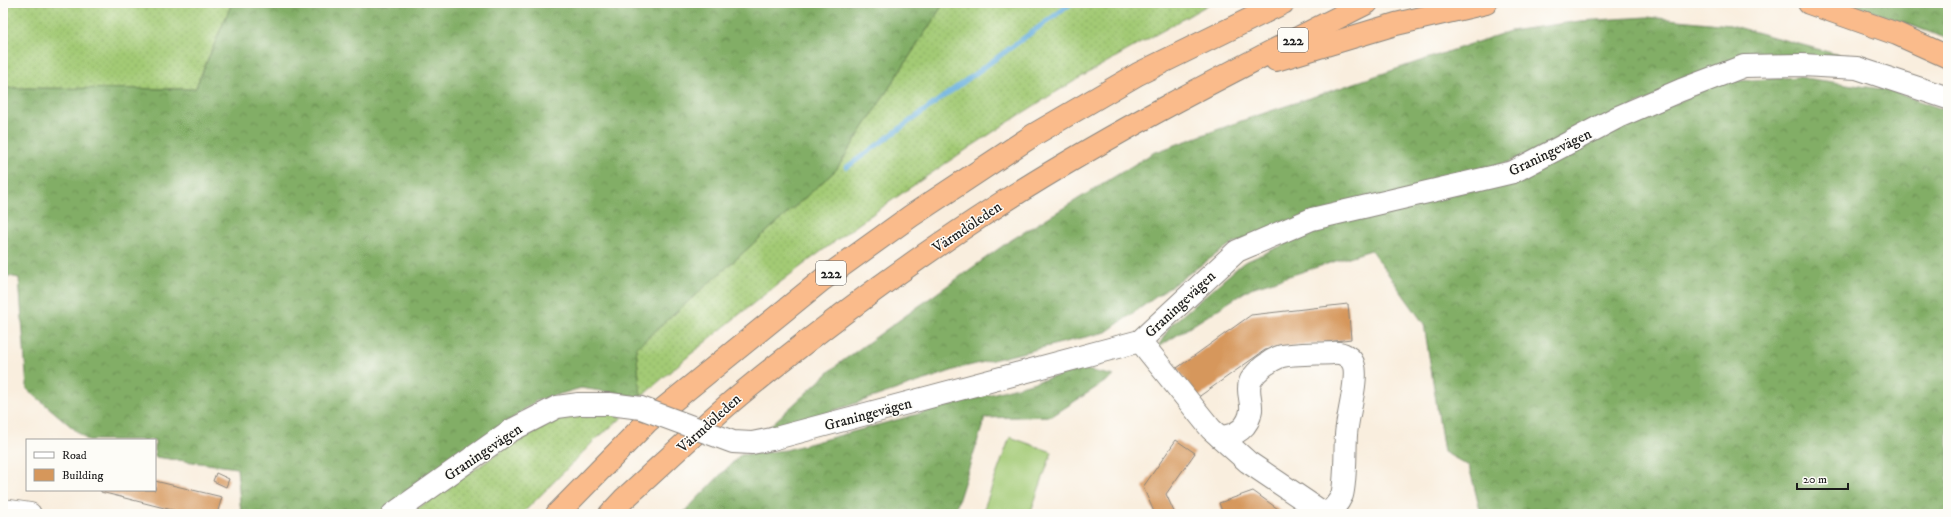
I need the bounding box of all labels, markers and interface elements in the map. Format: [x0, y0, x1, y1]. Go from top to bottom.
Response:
road number: 222 [1278, 28, 1308, 52]
street label: Graningevägen [1506, 124, 1595, 181]
street label: Värmdöleden [928, 197, 1006, 258]
road number: 222 [816, 261, 846, 285]
street label: Graningevägen [1141, 267, 1220, 342]
street label: Värmdöleden [673, 390, 745, 458]
street label: Graningevägen [822, 394, 914, 435]
street label: Graningevägen [441, 419, 526, 485]
legend [26, 439, 156, 491]
text: Road [62, 448, 87, 463]
scale bar [1797, 465, 1848, 491]
text: Building [62, 468, 103, 483]
text: 20 m [1803, 472, 1827, 487]

